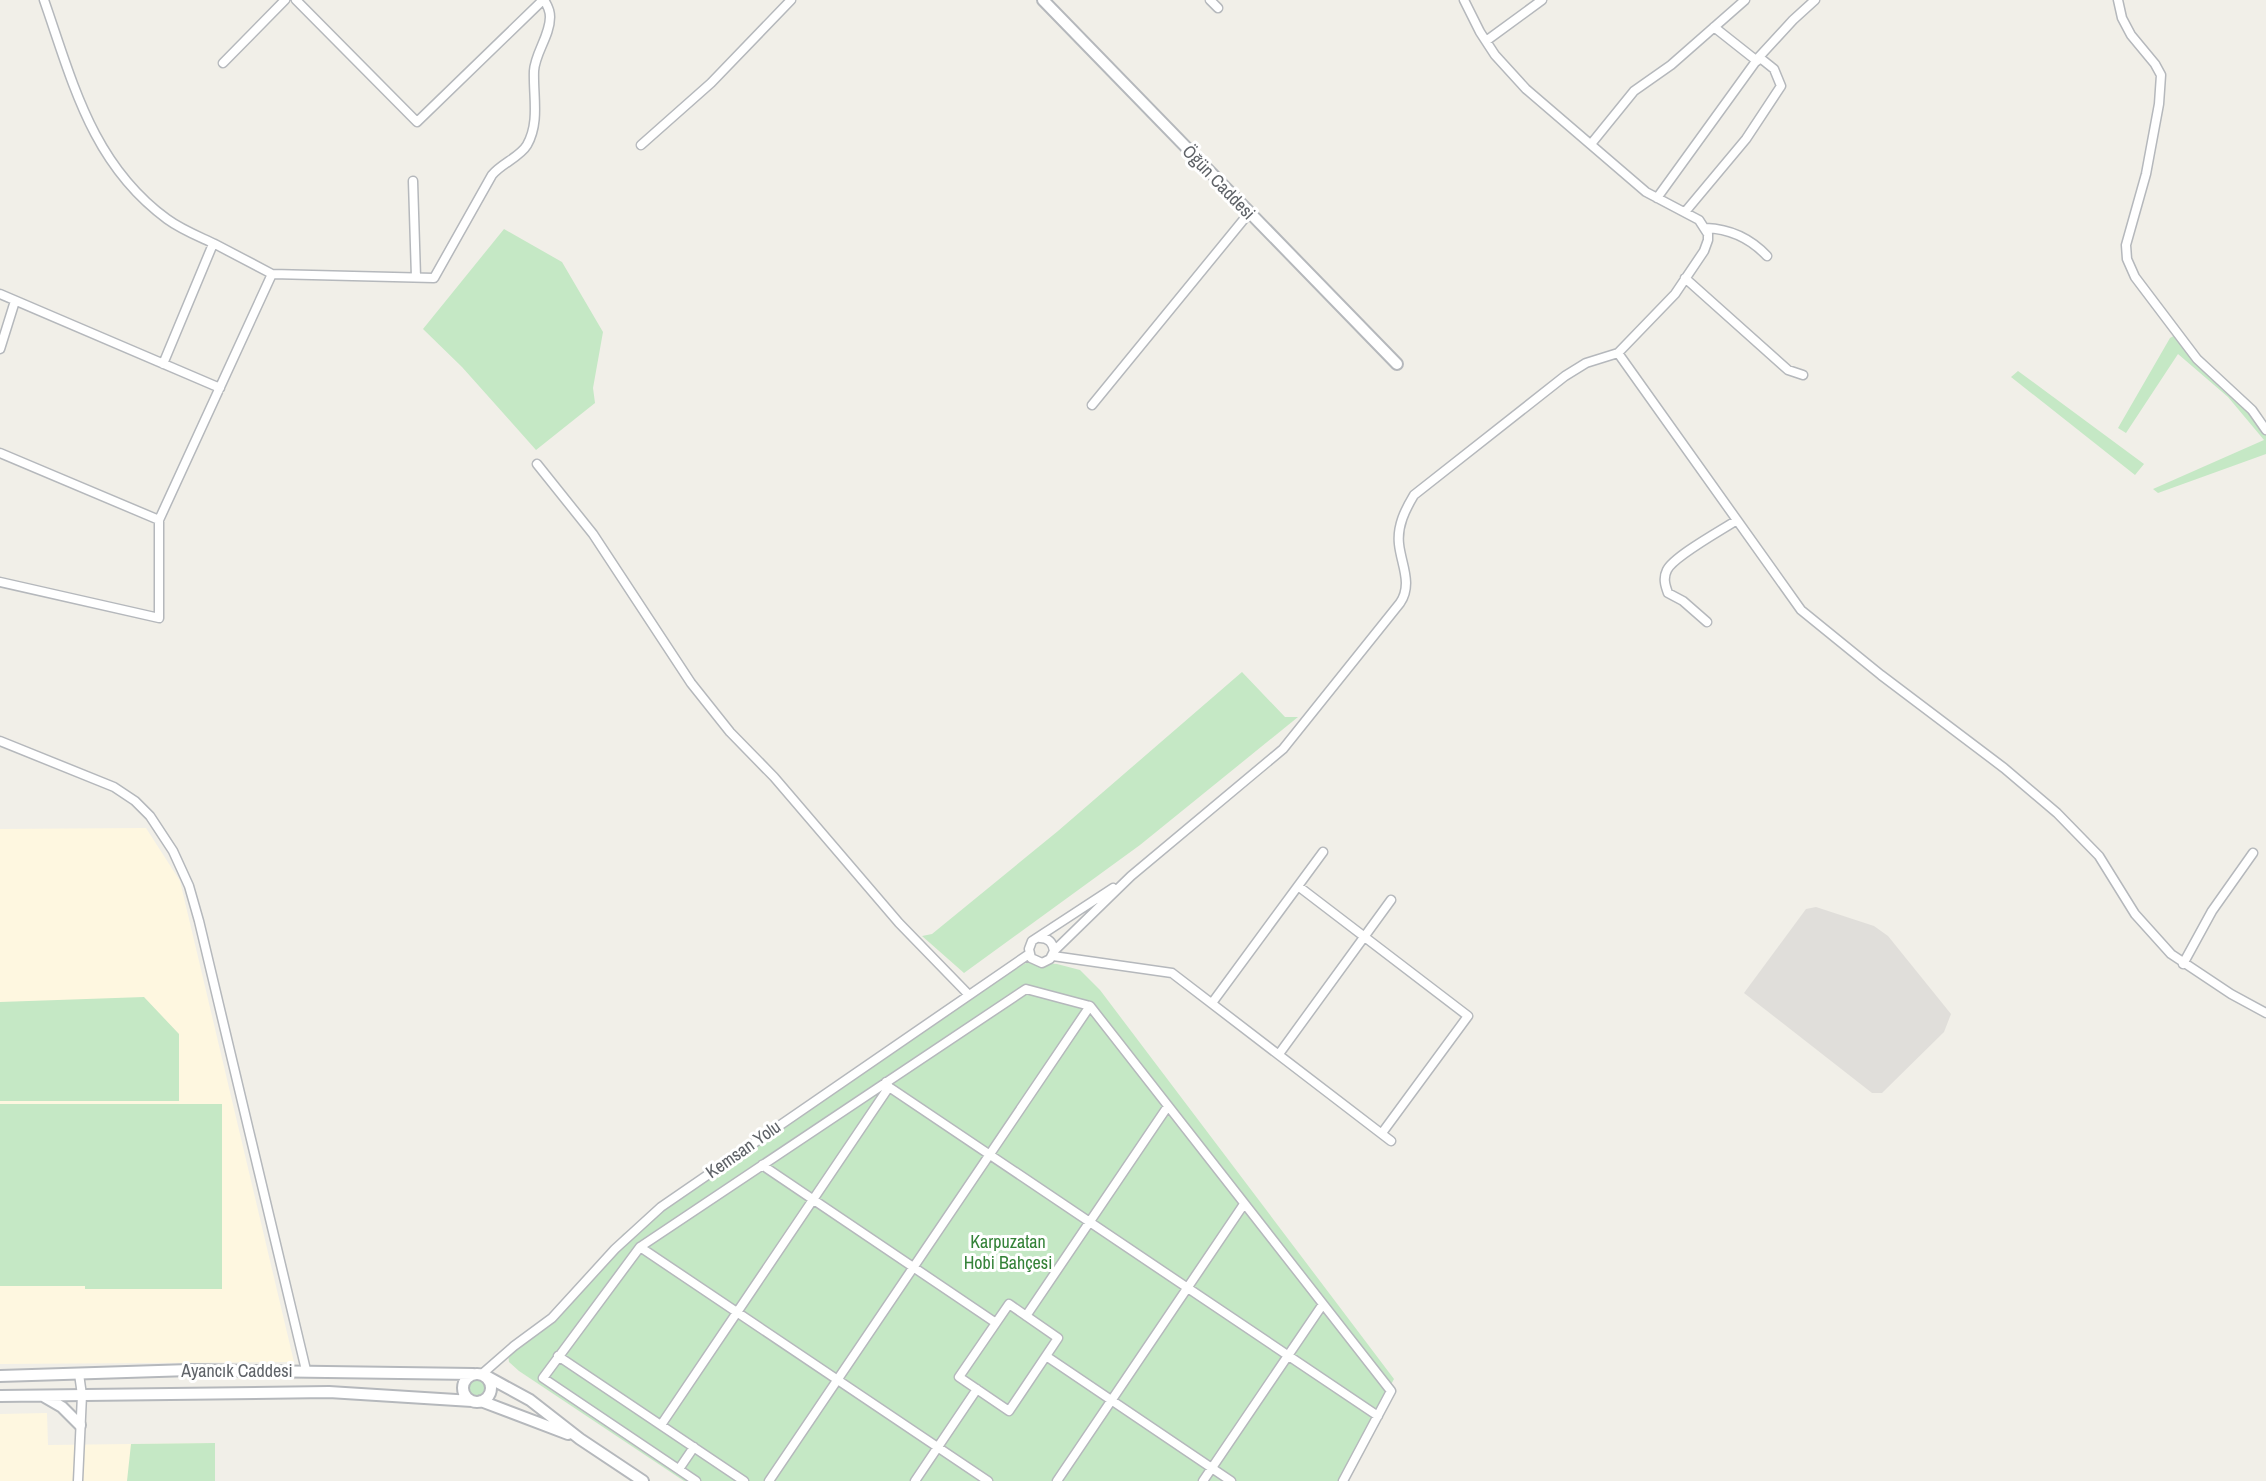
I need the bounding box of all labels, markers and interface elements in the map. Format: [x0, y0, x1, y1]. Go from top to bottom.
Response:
street label: Öğün Caddesi [1177, 139, 1261, 225]
street label: Kemsan Yolu [700, 1114, 786, 1184]
park label: Karpuzatan Hobi Bahçesi [964, 1229, 1052, 1275]
street label: Ayancık Caddesi [180, 1358, 293, 1383]

